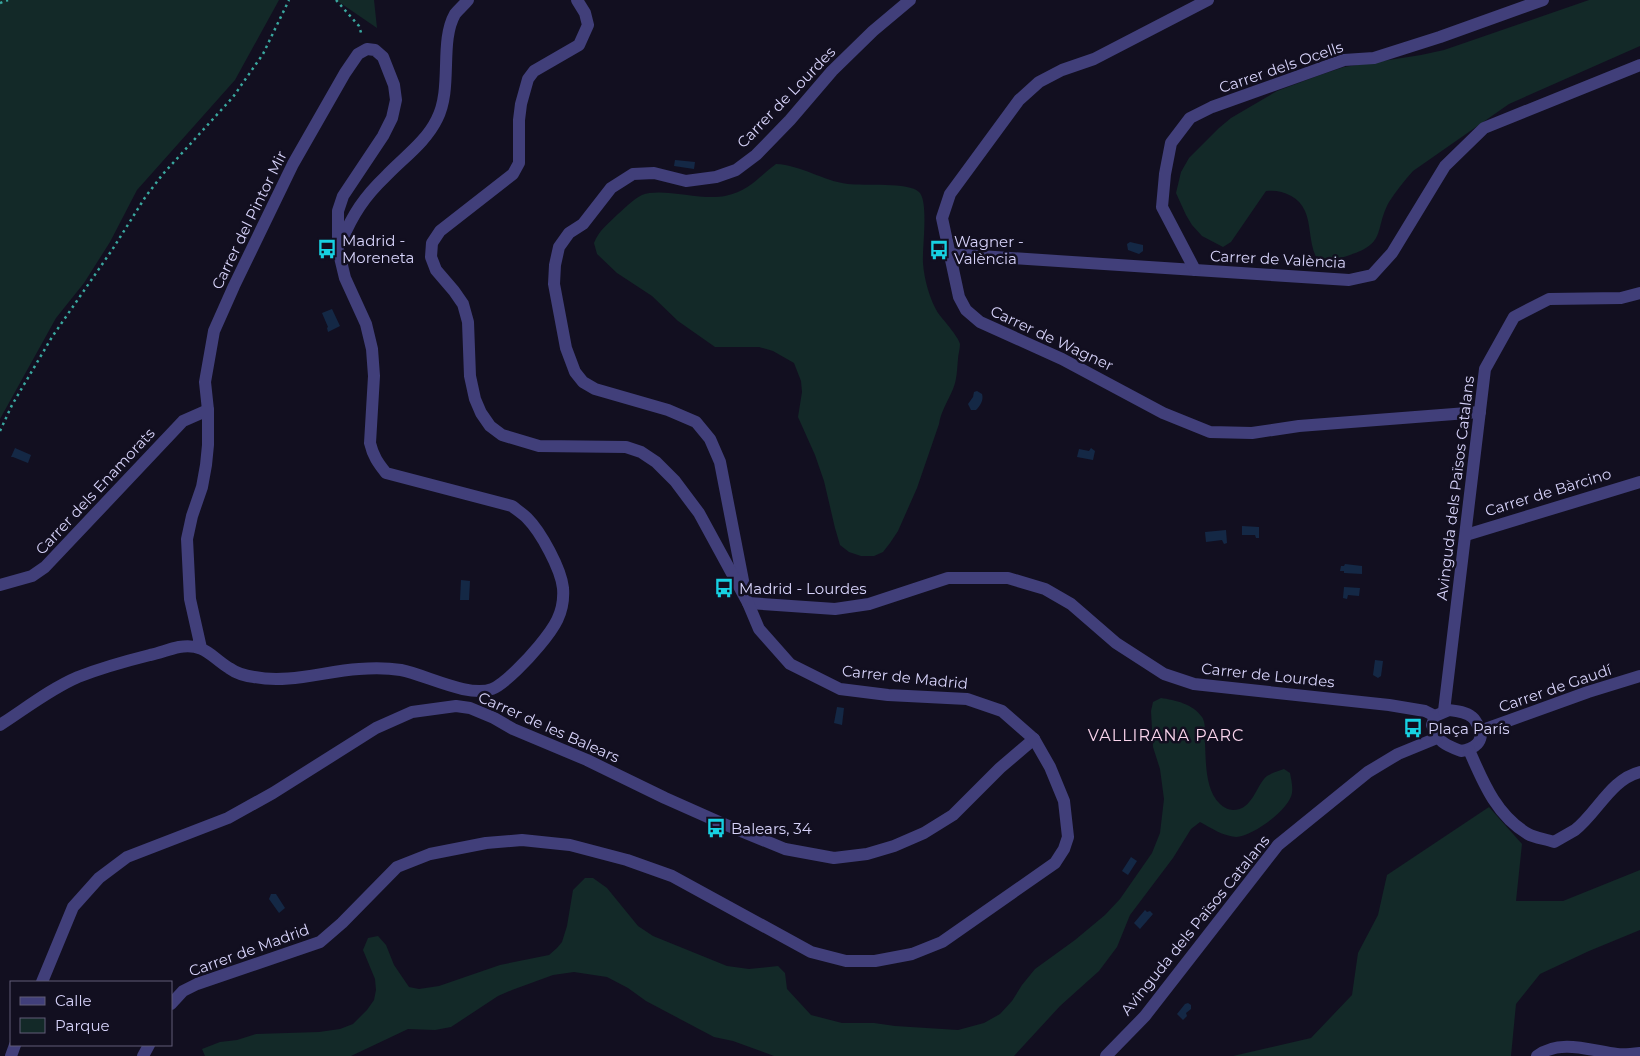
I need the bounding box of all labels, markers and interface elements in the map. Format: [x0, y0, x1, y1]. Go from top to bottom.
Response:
street label: Carrer dels Ocells [1216, 37, 1346, 97]
street label: Carrer de Lourdes [733, 42, 839, 152]
street label: Carrer del Pintor Mir [207, 148, 291, 292]
place label: Madrid - Moreneta [342, 231, 414, 267]
place label: Wagner - València [954, 232, 1024, 268]
bus stop icon: Madrid - Moreneta [316, 238, 338, 260]
bus stop icon: Wagner - València [928, 239, 950, 261]
street label: Carrer de València [1209, 246, 1347, 272]
street label: Carrer de Wagner [988, 301, 1116, 375]
street label: Avinguda dels Països Catalans [1432, 375, 1478, 601]
street label: Carrer dels Enamorats [31, 424, 159, 558]
street label: Carrer de Bàrcino [1483, 464, 1613, 520]
bus stop icon: Madrid - Lourdes [713, 577, 735, 599]
place label: Madrid - Lourdes [739, 579, 867, 598]
street label: Carrer de Lourdes [1200, 659, 1336, 691]
street label: Carrer de Gaudí [1496, 659, 1615, 716]
street label: Carrer de Madrid [841, 661, 969, 693]
street label: Carrer de les Balears [475, 687, 623, 767]
bus stop icon: Plaça París [1402, 717, 1424, 739]
place label: Plaça París [1428, 719, 1510, 738]
district label: VALLIRANA PARC [1088, 726, 1244, 745]
bus stop icon: Balears, 34 [705, 817, 727, 839]
place label: Balears, 34 [731, 819, 812, 838]
street label: Avinguda dels Països Catalans [1116, 831, 1274, 1019]
street label: Carrer de Madrid [186, 919, 312, 981]
legend [10, 981, 172, 1046]
text: Calle [55, 991, 92, 1010]
text: Parque [55, 1016, 110, 1035]

